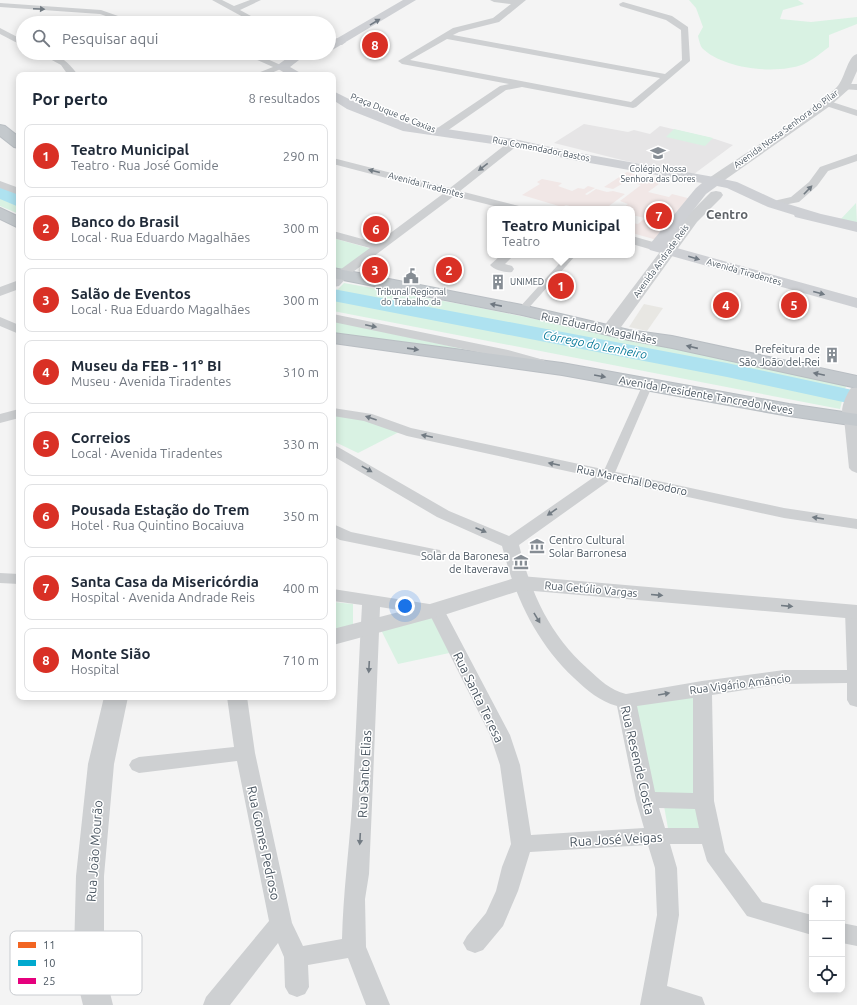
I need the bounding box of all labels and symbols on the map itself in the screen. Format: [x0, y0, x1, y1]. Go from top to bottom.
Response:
one-way arrow [33, 5, 45, 12]
one-way arrow [369, 18, 381, 25]
pin: 8 [362, 30, 388, 60]
street label: Avenida Nossa Senhora do Pilar [732, 87, 841, 170]
street label: Praça Duque de Caxias [349, 91, 437, 135]
street label: Rua Comendador Bastos [491, 135, 591, 163]
school or university icon: Colégio Nossa Senhora das Dores [649, 144, 667, 162]
one-way arrow [478, 163, 489, 172]
place label: Colégio Nossa Senhora das Dores [620, 164, 696, 184]
one-way arrow [368, 168, 380, 174]
street label: Avenida Tiradentes [387, 170, 465, 200]
one-way arrow [803, 185, 813, 195]
pin: 7 [646, 201, 672, 231]
district label: Centro [706, 207, 748, 221]
pin: 6 [363, 214, 389, 244]
street label: Avenida Andrade Reis [631, 223, 691, 299]
pin: 3 [362, 255, 388, 285]
pin: 2 [436, 255, 462, 285]
one-way arrow [688, 255, 700, 261]
street label: Avenida Tiradentes [705, 257, 783, 288]
public building icon: Tribunal Regional do Trabalho da [402, 267, 420, 285]
pin: 1 [548, 271, 574, 301]
building icon: UNIMED [489, 273, 507, 291]
place label: UNIMED [510, 277, 544, 287]
place label: Tribunal Regional do Trabalho da [376, 287, 447, 307]
pin: 4 [713, 290, 739, 320]
pin: 5 [781, 290, 807, 320]
one-way arrow [813, 290, 825, 296]
one-way arrow [490, 302, 502, 308]
street label: Rua Eduardo Magalhães [540, 310, 658, 346]
one-way arrow [365, 324, 377, 330]
water label: Córrego do Lenheiro [542, 328, 649, 361]
one-way arrow [686, 343, 698, 349]
place label: Prefeitura de São João del-Rei [739, 343, 820, 368]
one-way arrow [407, 346, 419, 352]
building icon: Prefeitura de São João del-Rei [823, 346, 841, 364]
one-way arrow [813, 371, 825, 377]
one-way arrow [594, 373, 606, 379]
street label: Avenida Presidente Tancredo Neves [618, 374, 794, 416]
one-way arrow [364, 415, 376, 421]
one-way arrow [421, 433, 433, 439]
one-way arrow [548, 460, 560, 466]
street label: Rua Marechal Deodoro [576, 462, 688, 498]
one-way arrow [361, 465, 373, 472]
one-way arrow [547, 508, 557, 516]
one-way arrow [812, 515, 825, 521]
one-way arrow [476, 528, 488, 534]
place label: Centro Cultural Solar Barronesa [549, 534, 627, 559]
museum icon: Centro Cultural Solar Barronesa [528, 537, 546, 555]
place label: Solar da Baronesa de Itaverava [421, 550, 509, 575]
museum icon: Solar da Baronesa de Itaverava [512, 553, 530, 571]
street label: Rua Getúlio Vargas [544, 579, 638, 599]
one-way arrow [651, 591, 663, 598]
your location [395, 596, 415, 616]
one-way arrow [781, 602, 793, 609]
one-way arrow [533, 612, 540, 624]
street label: Rua Santa Teresa [451, 649, 507, 745]
one-way arrow [365, 661, 372, 673]
street label: Rua Vigário Amâncio [689, 672, 791, 696]
one-way arrow [658, 691, 670, 697]
street label: Rua Resende Costa [619, 704, 657, 816]
street label: Rua Santo Elias [355, 729, 373, 818]
street label: Rua Gomes Pedroso [245, 785, 283, 901]
street label: Rua João Mourão [83, 800, 105, 902]
street label: Rua José Veigas [569, 830, 663, 848]
one-way arrow [357, 833, 364, 845]
legend [10, 931, 142, 995]
text: 11 [43, 939, 55, 951]
text: 10 [43, 957, 55, 969]
text: 25 [43, 975, 55, 987]

